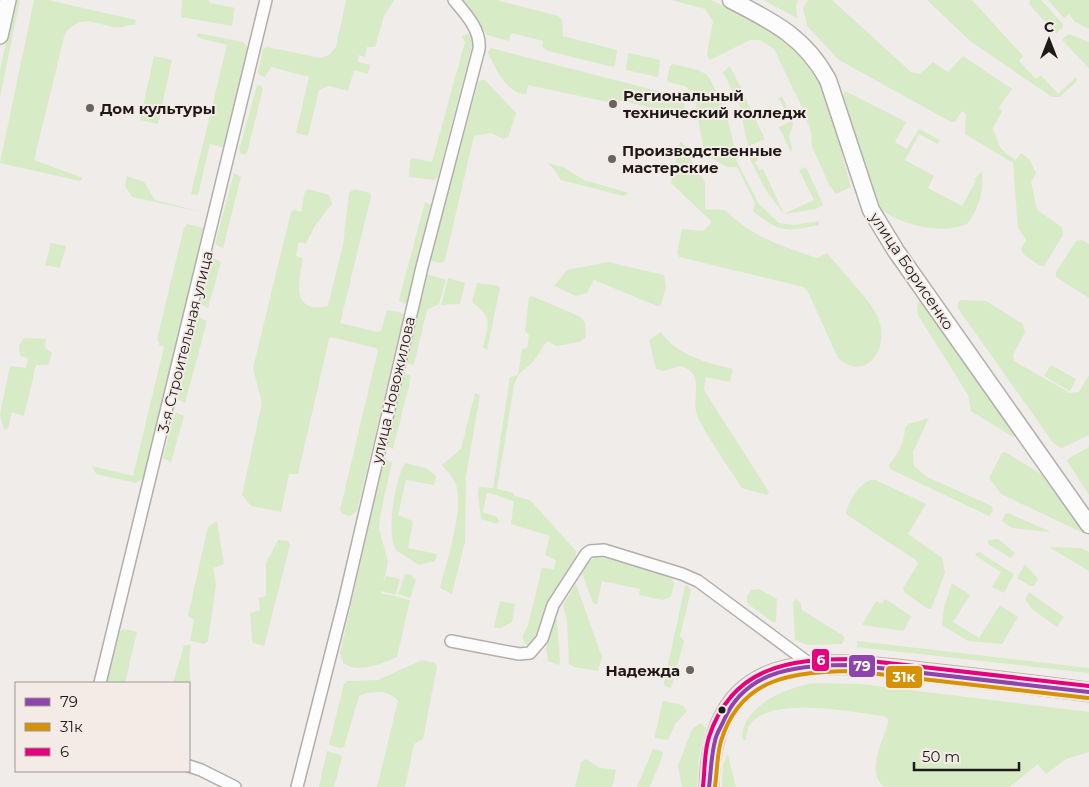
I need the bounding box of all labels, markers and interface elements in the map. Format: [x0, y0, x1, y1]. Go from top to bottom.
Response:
north arrow [1024, 15, 1074, 65]
text: С [1044, 18, 1054, 36]
place label: Региональный технический колледж [623, 86, 806, 122]
marker: Региональный технический колледж [607, 98, 619, 110]
place label: Дом культуры [100, 99, 216, 118]
marker: Дом культуры [84, 102, 96, 114]
place label: Производственные мастерские [622, 141, 782, 177]
marker: Производственные мастерские [606, 153, 618, 165]
street label: улица Борисенко [865, 208, 958, 333]
street label: 3-я Строительная улица [153, 249, 217, 435]
street label: улица Новожилова [367, 314, 419, 466]
line badge: 6 [811, 648, 830, 672]
text: 6 [817, 651, 826, 669]
line badge: 79 [848, 654, 876, 678]
text: 79 [853, 657, 871, 675]
place label: Надежда [605, 661, 680, 680]
marker: Надежда [684, 664, 696, 676]
line badge: 31к [885, 665, 923, 689]
text: 31к [892, 668, 915, 686]
legend [15, 682, 190, 772]
text: 79 [60, 692, 78, 711]
unlabelled marker [717, 705, 727, 715]
text: 31к [60, 717, 83, 736]
scale bar [914, 740, 1019, 772]
text: 6 [60, 742, 69, 761]
text: 50 m [922, 747, 960, 766]

